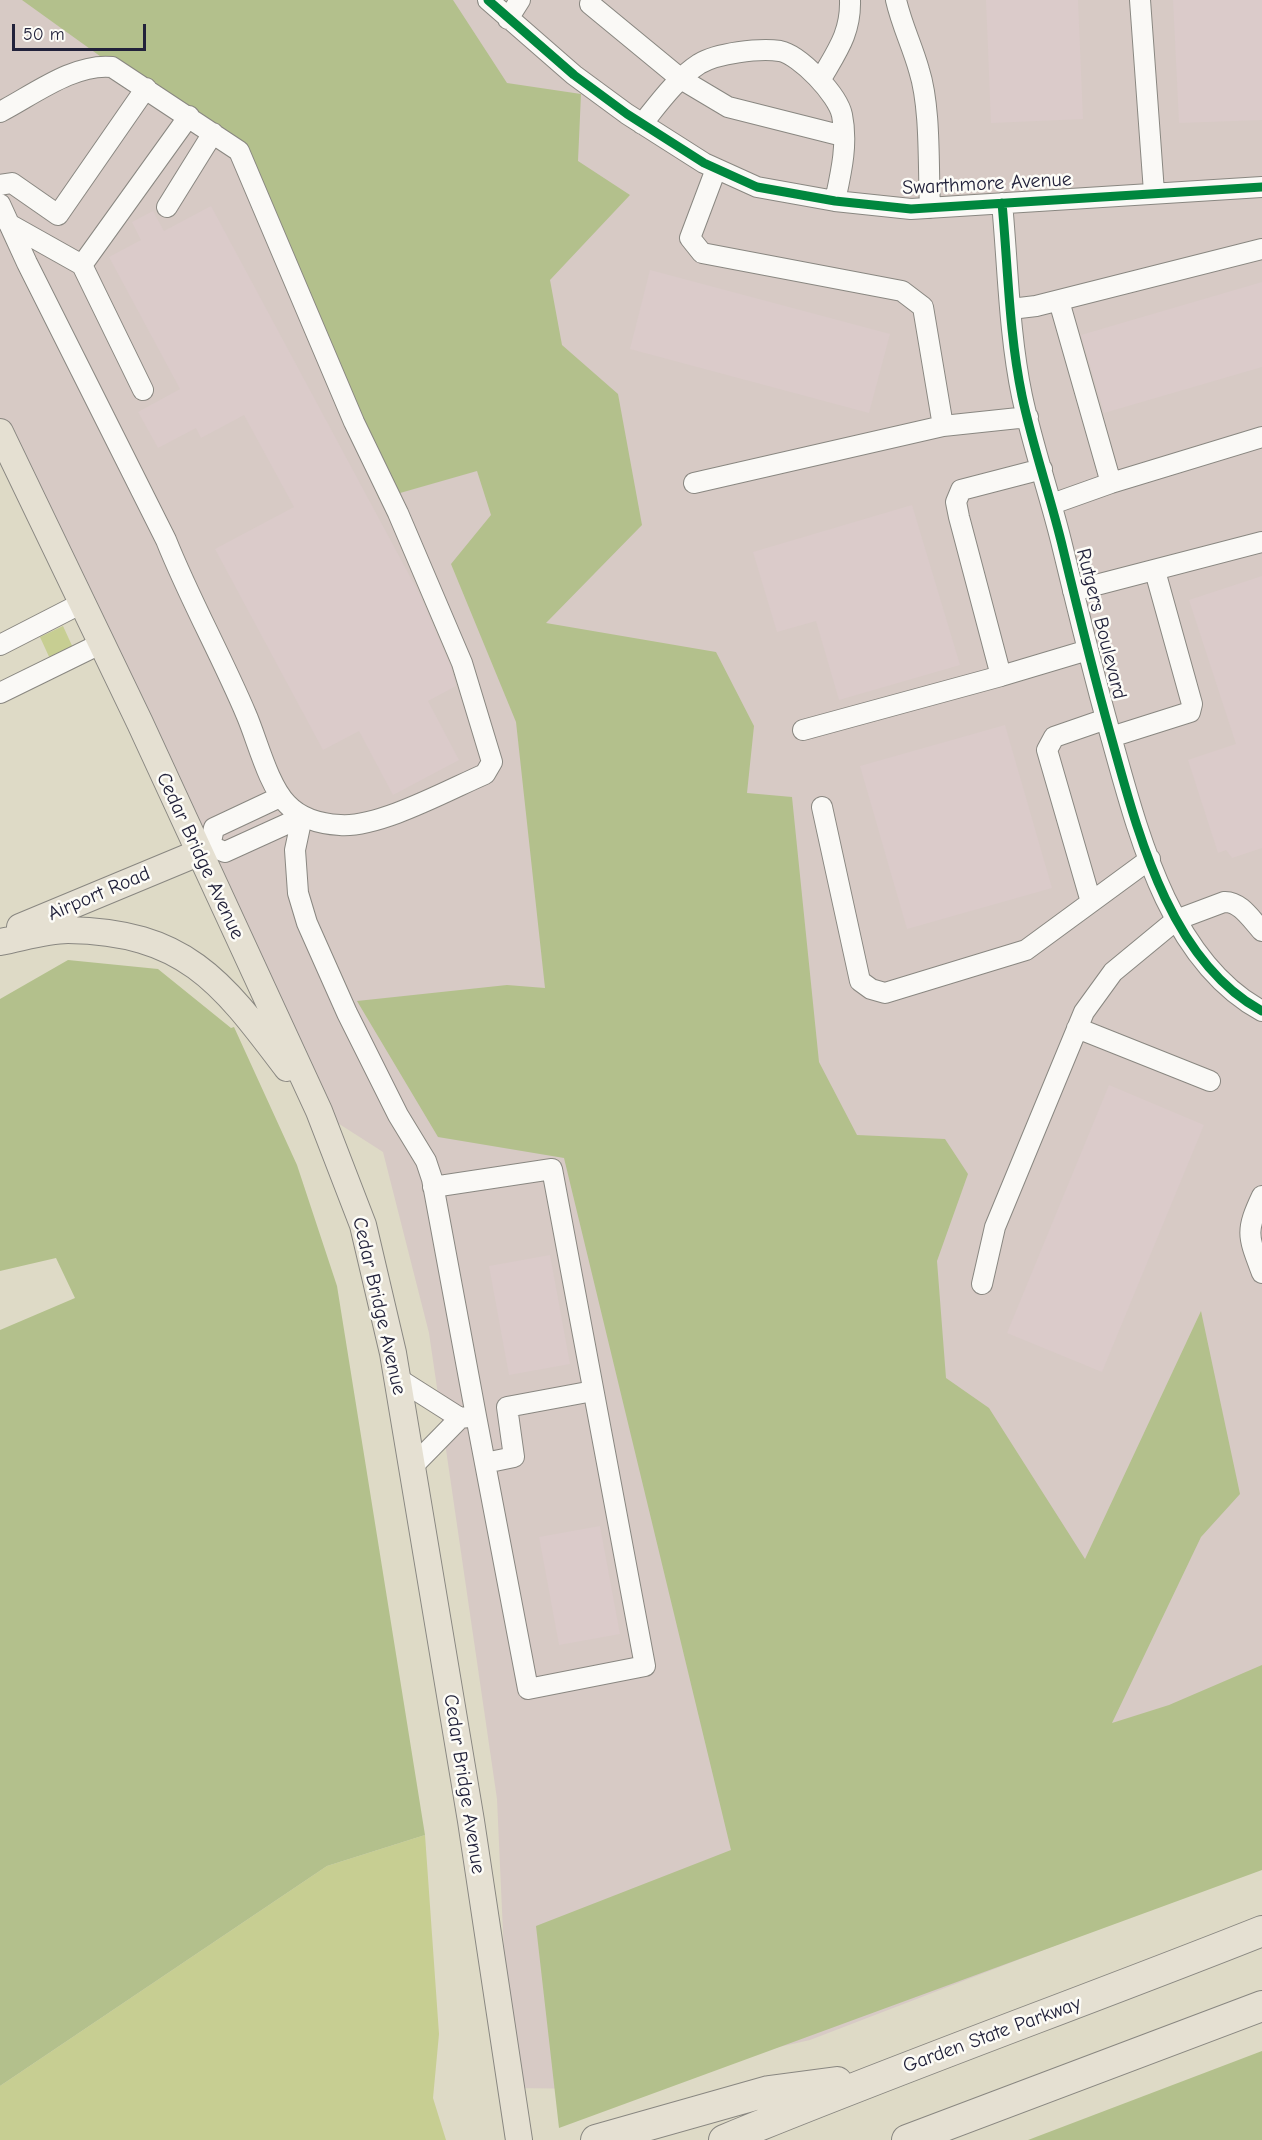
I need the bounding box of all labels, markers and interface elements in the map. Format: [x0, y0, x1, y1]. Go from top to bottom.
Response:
scale bar [15, 12, 148, 50]
text: 50 m [23, 24, 65, 45]
street label: Swarthmore Avenue [902, 168, 1072, 200]
street label: Rutgers Boulevard [1071, 546, 1131, 702]
street label: Cedar Bridge Avenue [151, 769, 249, 943]
street label: Airport Road [44, 862, 154, 926]
street label: Cedar Bridge Avenue [347, 1215, 411, 1397]
street label: Cedar Bridge Avenue [438, 1692, 490, 1876]
street label: Garden State Parkway [900, 1992, 1084, 2078]

